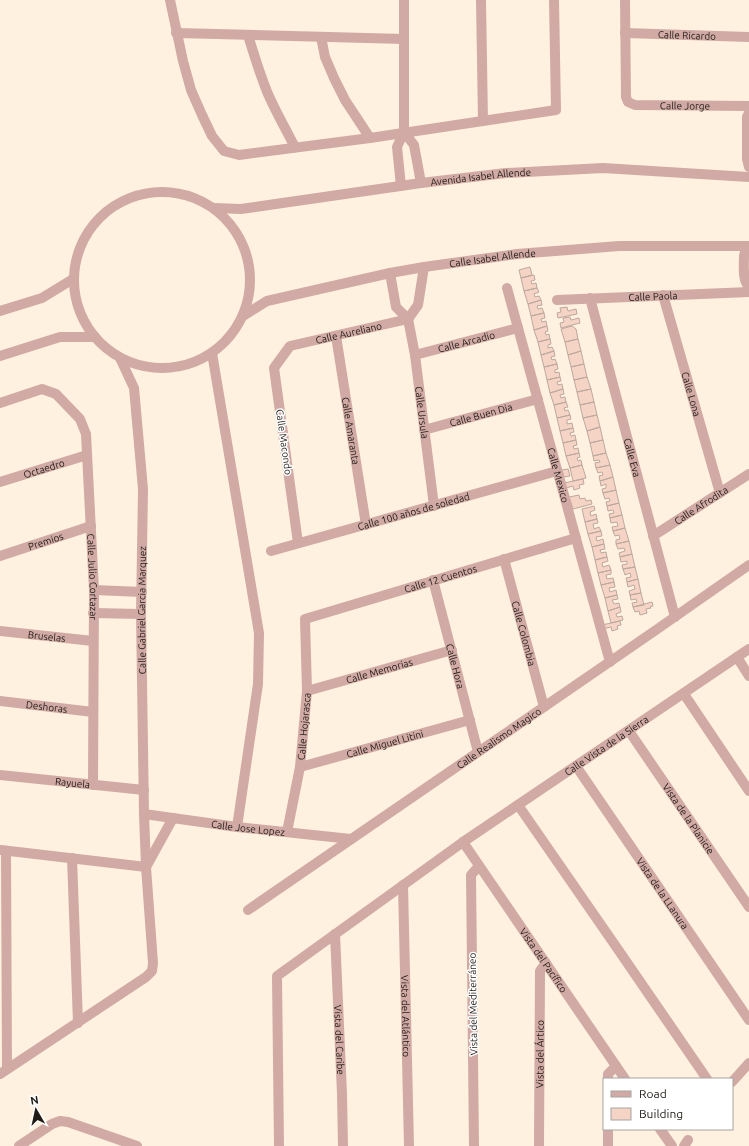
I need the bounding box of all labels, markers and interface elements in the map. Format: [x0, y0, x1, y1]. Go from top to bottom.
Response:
street label: Calle Ricardo [658, 29, 716, 41]
street label: Calle Jorge [660, 100, 710, 111]
street label: Avenida Isabel Allende [430, 166, 531, 187]
street label: Calle Isabel Allende [448, 247, 536, 269]
street label: Calle Paola [628, 289, 678, 303]
street label: Calle Aureliano [314, 320, 383, 345]
street label: Calle Arcadio [437, 329, 496, 354]
street label: Calle Lona [680, 370, 703, 418]
street label: Calle Ursula [413, 385, 431, 439]
street label: Calle Amaranta [340, 396, 362, 465]
street label: Calle Buen Dia [448, 401, 514, 428]
street label: Calle Macondo [274, 409, 294, 476]
street label: Calle Eva [622, 437, 643, 478]
street label: Calle Mexico [546, 446, 571, 504]
street label: Octaedro [22, 457, 66, 480]
street label: Calle Afrodita [672, 484, 730, 526]
street label: Calle 100 años de soledad [356, 490, 471, 532]
street label: Premios [26, 530, 65, 552]
street label: Calle Julio Cortazar [86, 533, 100, 620]
street label: Calle Gabriel Garcia Marquez [135, 546, 148, 674]
street label: Calle 12 Cuentos [403, 562, 478, 595]
street label: Calle Colombia [510, 600, 538, 667]
street label: Bruselas [27, 629, 66, 644]
street label: Calle Hora [444, 642, 467, 690]
street label: Calle Memorias [345, 656, 414, 685]
street label: Calle Hojarasca [295, 692, 312, 761]
street label: Deshoras [25, 699, 68, 714]
street label: Calle Realismo Magico [454, 705, 543, 771]
street label: Calle Vista de la Sierra [562, 713, 650, 778]
street label: Calle Miguel Litini [345, 728, 425, 759]
street label: Rayuela [55, 775, 91, 790]
street label: Vista de la Planicie [661, 781, 717, 856]
street label: Calle Jose Lopez [210, 818, 286, 838]
street label: Vista de la LLanura [634, 855, 691, 931]
street label: Vista del Pacífico [518, 926, 570, 995]
street label: Vista del Mediterráneo [467, 952, 479, 1055]
street label: Vista del Atlántico [400, 975, 412, 1057]
street label: Vista del Caribe [333, 1005, 347, 1075]
street label: Vista del Ártico [533, 1020, 545, 1088]
legend [603, 1078, 733, 1130]
text: Road [639, 1087, 667, 1100]
north arrow [16, 1090, 56, 1130]
text: N [29, 1094, 39, 1107]
text: Building [639, 1107, 683, 1120]

